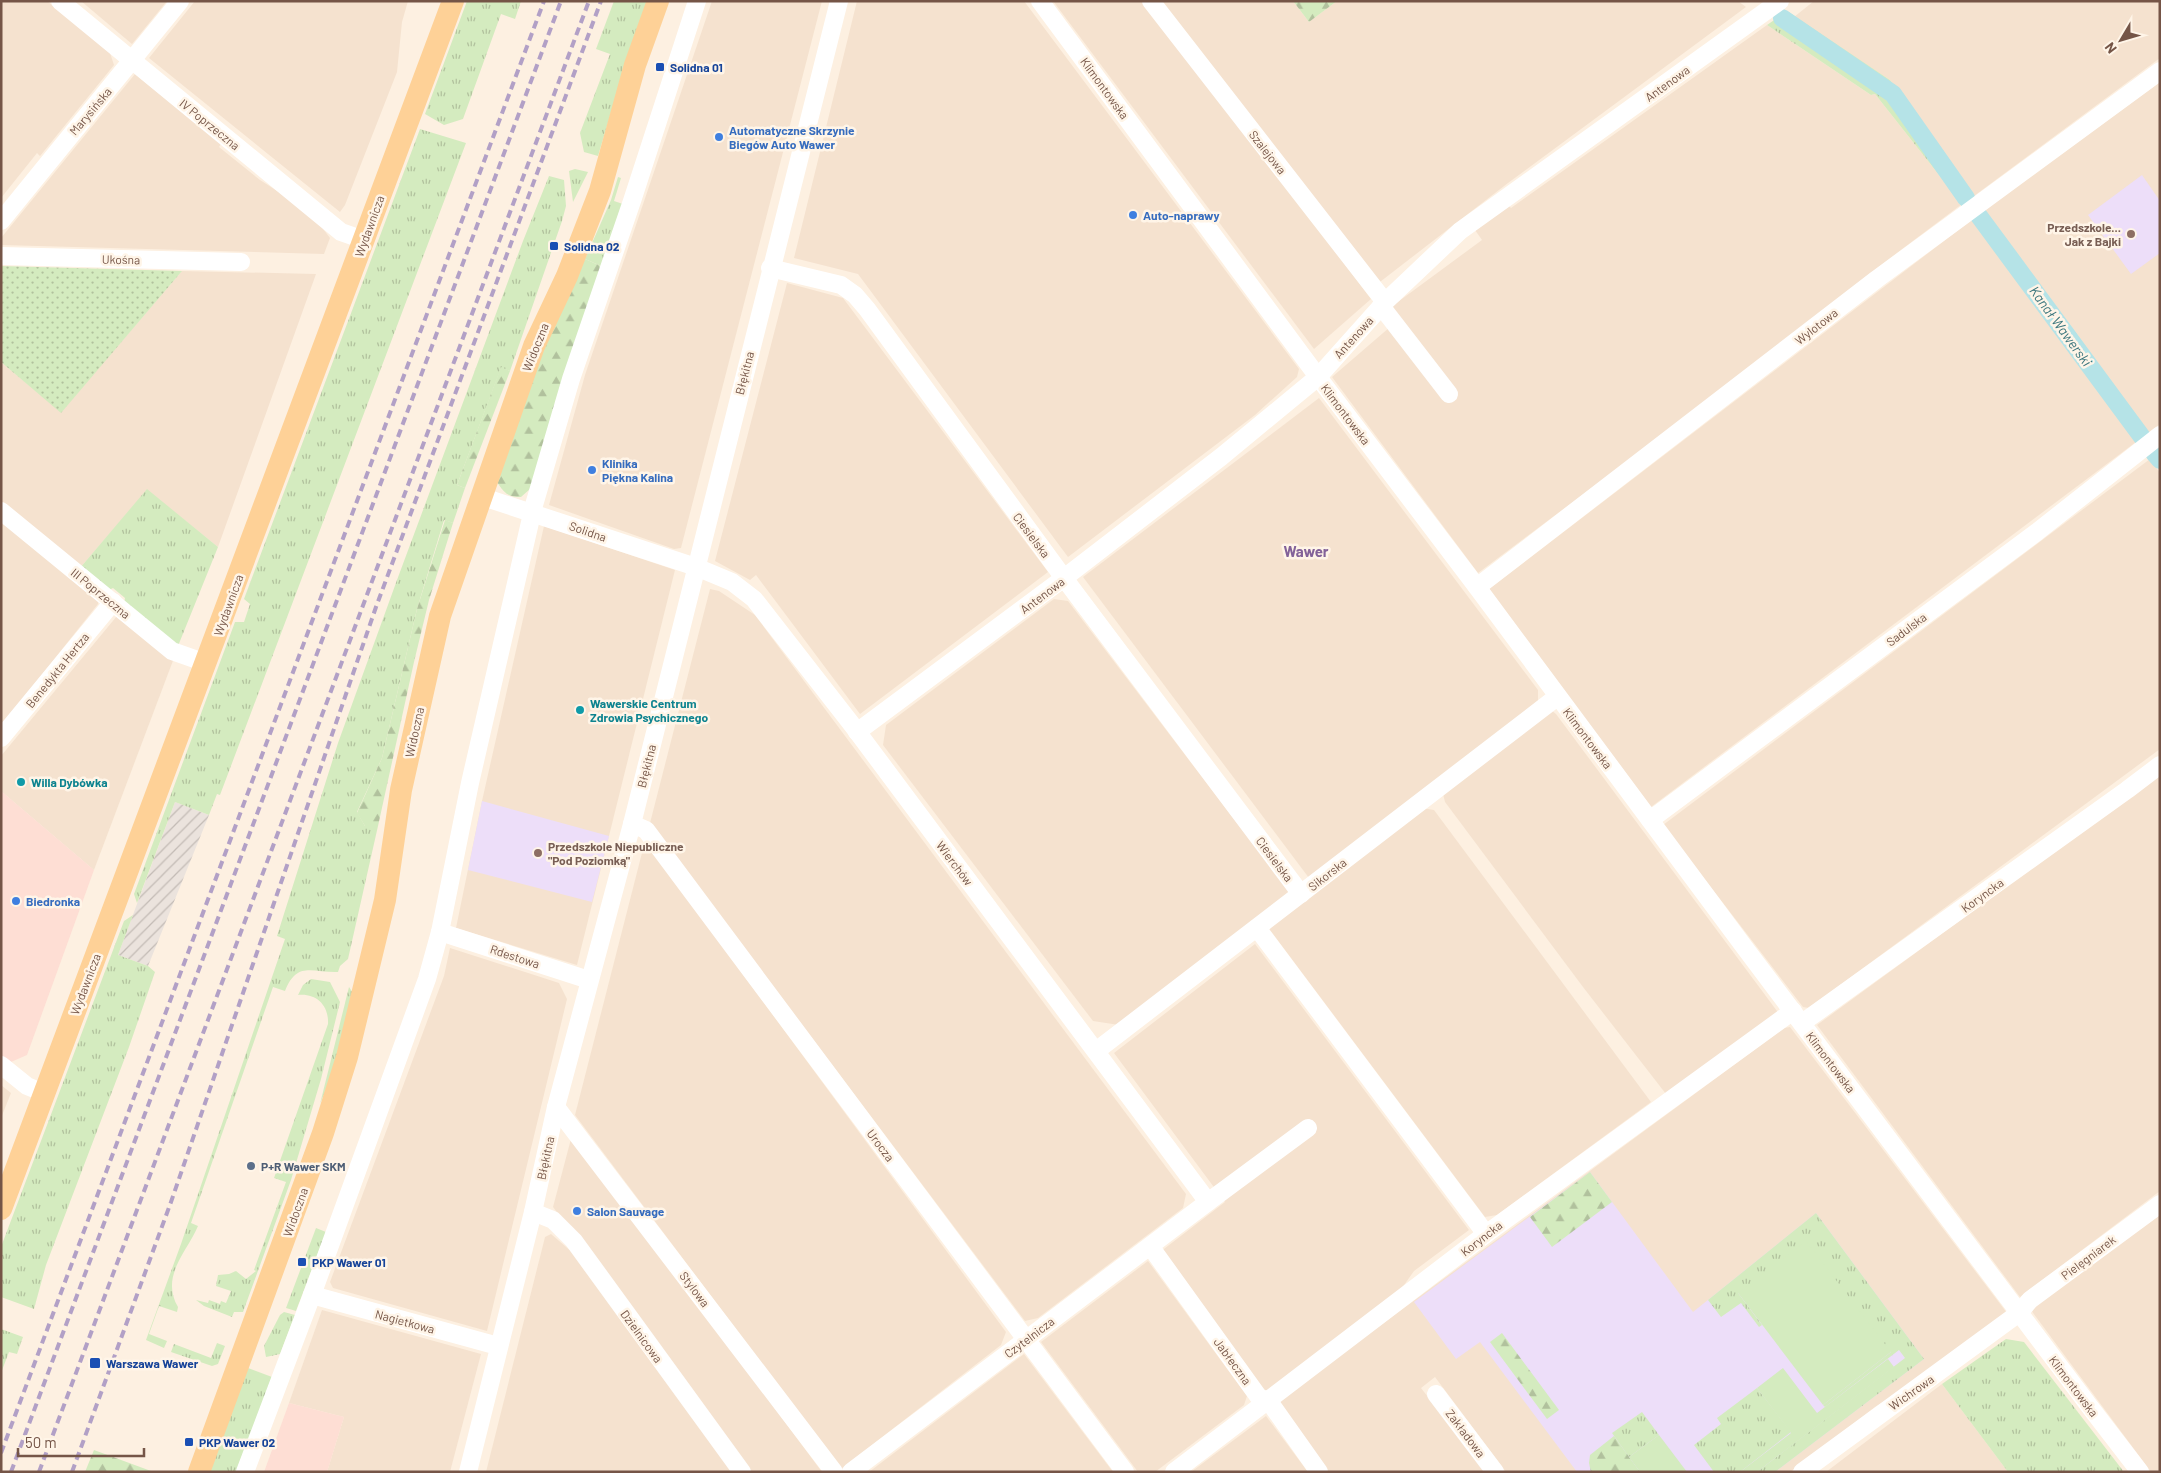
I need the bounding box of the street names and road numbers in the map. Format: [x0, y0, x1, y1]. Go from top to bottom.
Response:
street label: Klimontowska [1078, 55, 1132, 121]
street label: Antenowa [1642, 62, 1692, 104]
street label: Marysińska [66, 84, 114, 138]
street label: IV Poprzeczna [177, 96, 243, 152]
street label: Szalejowa [1247, 127, 1289, 177]
street label: Wydawnicza [351, 193, 387, 259]
street label: Ukośna [102, 252, 140, 266]
street label: Wylotowa [1792, 305, 1840, 347]
street label: Antenowa [1331, 313, 1375, 361]
street label: Widoczna [519, 321, 551, 373]
street label: Błękitna [732, 350, 756, 396]
street label: Klimontowska [1319, 381, 1373, 447]
street label: Ciesielska [1011, 510, 1053, 560]
street label: Solidna [568, 518, 608, 544]
street label: III Poprzeczna [69, 565, 133, 621]
street label: Wydawnicza [210, 572, 246, 638]
street label: Antenowa [1017, 574, 1067, 616]
street label: Sadulska [1883, 609, 1929, 649]
street label: Benedykta Hertza [23, 630, 91, 710]
street label: Klimontowska [1561, 705, 1615, 771]
street label: Widoczna [402, 706, 426, 758]
street label: Błękitna [634, 743, 658, 789]
street label: Ciesielska [1254, 834, 1296, 884]
street label: Wierchów [934, 838, 976, 888]
street label: Sikorska [1305, 855, 1349, 893]
street label: Koryncka [1958, 875, 2006, 915]
street label: Rdestowa [489, 941, 541, 971]
street label: Wydawnicza [67, 951, 103, 1017]
street label: Klimontowska [1804, 1029, 1858, 1095]
street label: Urocza [864, 1126, 898, 1164]
street label: Błękitna [534, 1135, 556, 1181]
street label: Widoczna [280, 1186, 310, 1238]
street label: Koryncka [1458, 1218, 1504, 1258]
street label: Pielęgniarek [2058, 1232, 2118, 1282]
street label: Stylowa [677, 1269, 713, 1309]
street label: Nagietkowa [374, 1306, 436, 1336]
street label: Dzielnicowa [618, 1307, 666, 1365]
street label: Czytelnicza [1001, 1314, 1057, 1360]
street label: Jabłeczna [1211, 1335, 1255, 1387]
street label: Klimontowska [2047, 1353, 2101, 1419]
street label: Wichrowa [1886, 1371, 1936, 1413]
street label: Zakładowa [1443, 1406, 1489, 1460]

